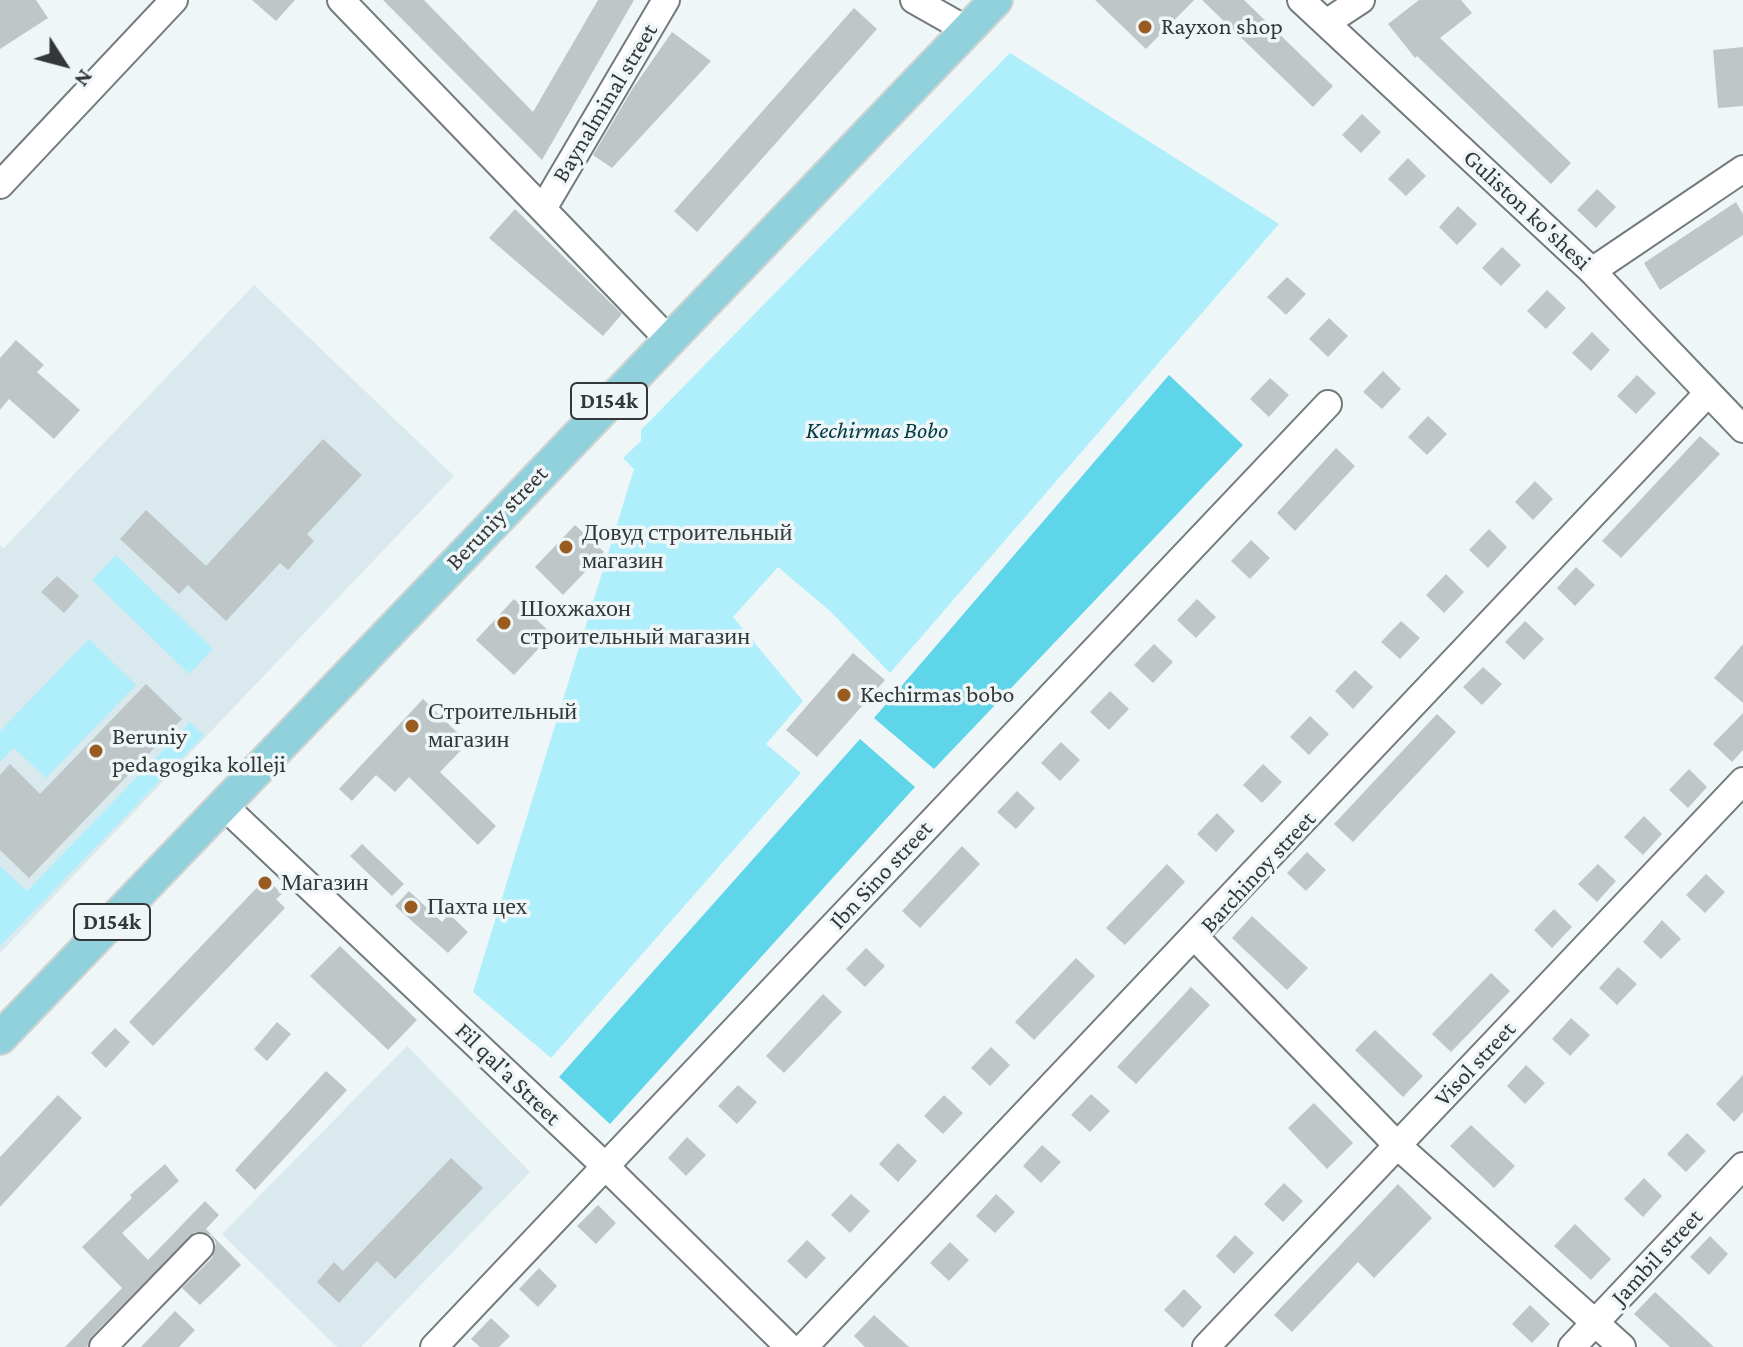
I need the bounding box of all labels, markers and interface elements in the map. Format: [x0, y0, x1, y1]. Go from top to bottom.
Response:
place label: Rayxon shop [1161, 13, 1283, 41]
street label: Baynalminal street [546, 18, 664, 188]
marker: Rayxon shop [1136, 18, 1154, 36]
north arrow [24, 24, 104, 104]
text: N [69, 65, 98, 92]
street label: Guliston ko'shesi [1457, 143, 1597, 277]
road number: D154k [571, 383, 647, 419]
park label: Kechirmas Bobo [806, 417, 948, 445]
street label: Beruniy street [440, 460, 554, 576]
place label: Довуд строительный магазин [582, 519, 792, 575]
marker: Довуд строительный магазин [557, 538, 575, 556]
place label: Шохжахон строительный магазин [520, 595, 750, 651]
marker: Шохжахон строительный магазин [495, 614, 513, 632]
place label: Kechirmas bobo [860, 681, 1014, 709]
marker: Kechirmas bobo [835, 686, 853, 704]
place label: Строительный магазин [428, 698, 577, 754]
marker: Строительный магазин [403, 717, 421, 735]
place label: Beruniy pedagogika kolleji [112, 723, 286, 779]
marker: Beruniy pedagogika kolleji [87, 742, 105, 760]
street label: Barchinoy street [1194, 805, 1322, 939]
street label: Ibn Sino street [823, 815, 939, 935]
place label: Магазин [281, 869, 369, 897]
marker: Магазин [256, 874, 274, 892]
place label: Пахта цех [427, 893, 528, 921]
marker: Пахта цех [402, 898, 420, 916]
road number: D154k [74, 904, 150, 940]
street label: Visol street [1428, 1015, 1522, 1113]
street label: Fil qal'a Street [449, 1016, 567, 1132]
street label: Jambil street [1605, 1203, 1709, 1311]

